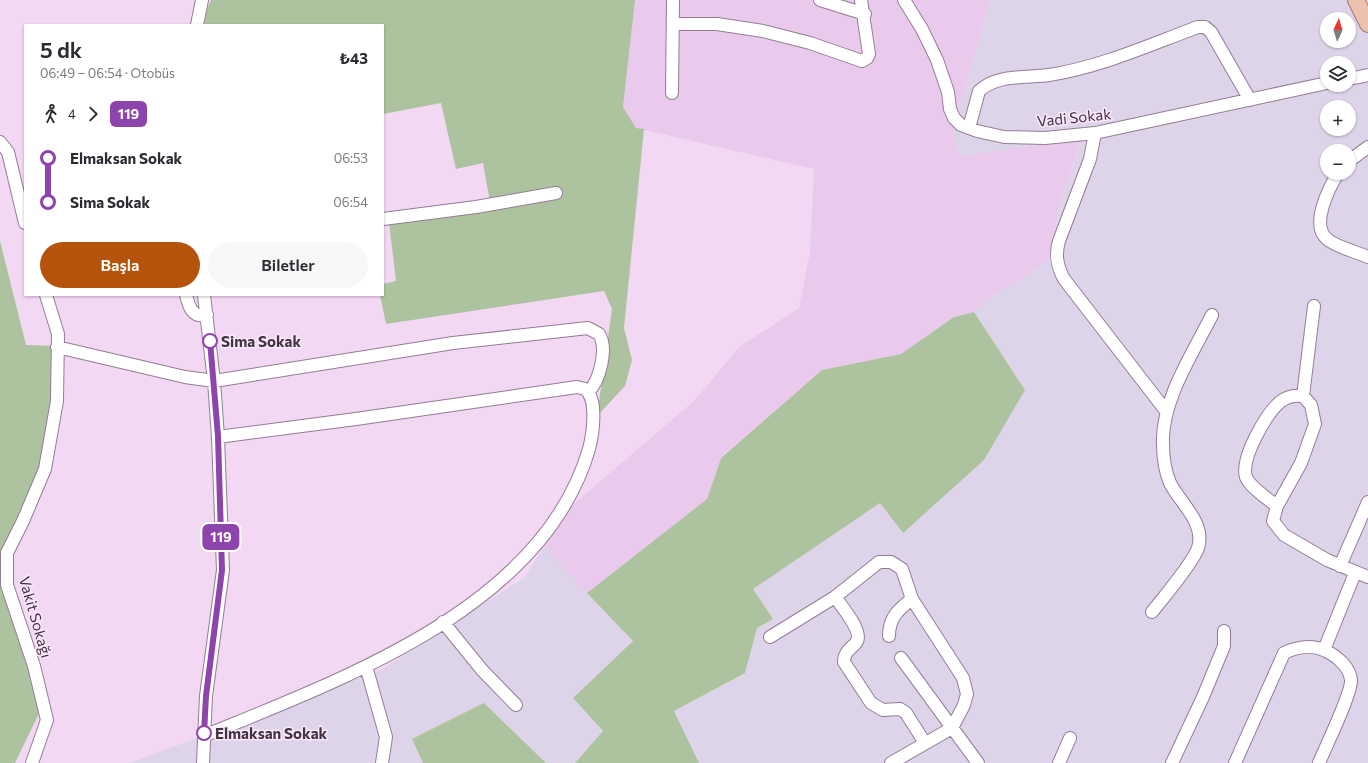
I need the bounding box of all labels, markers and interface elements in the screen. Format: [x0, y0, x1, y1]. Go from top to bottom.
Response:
north arrow [1320, 12, 1356, 48]
map controls [1320, 12, 1356, 180]
text: 5 dk [40, 36, 82, 63]
text: ₺43 [339, 49, 368, 67]
button: layers [1320, 56, 1356, 92]
text: 06:49 – 06:54 · Otobüs [40, 65, 175, 81]
button: + [1320, 100, 1356, 136]
icon: walk [40, 103, 62, 125]
icon: forward [82, 103, 104, 125]
street label: Vadi Sokak [1036, 104, 1112, 130]
text: 119 [118, 105, 139, 122]
text: 4 [68, 106, 76, 122]
button: − [1320, 144, 1356, 180]
text: Elmaksan Sokak [70, 149, 182, 167]
text: 06:53 [334, 150, 368, 166]
text: Sima Sokak [70, 193, 150, 211]
text: 06:54 [333, 194, 368, 210]
button: Başla [40, 242, 200, 288]
button: Biletler [208, 242, 368, 288]
place label: Sima Sokak [221, 332, 302, 350]
marker: Sima Sokak [202, 333, 218, 349]
line badge: 119 [198, 524, 244, 550]
text: 119 [210, 528, 232, 545]
street label: Vakit Sokağı [16, 574, 56, 660]
place label: Elmaksan Sokak [215, 724, 328, 742]
marker: Elmaksan Sokak [196, 725, 212, 741]

